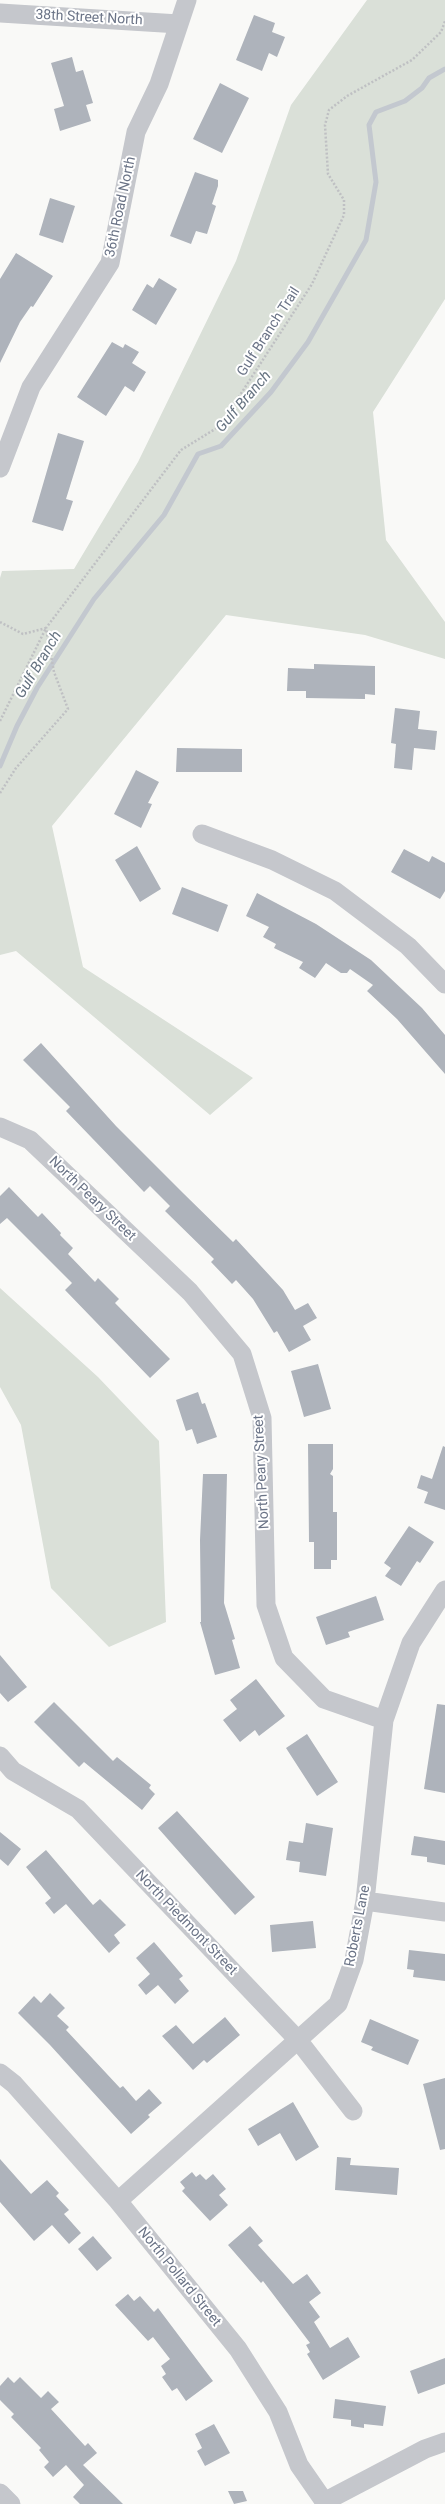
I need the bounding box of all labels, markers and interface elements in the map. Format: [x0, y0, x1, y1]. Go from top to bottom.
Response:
street label: 38th Street North [35, 7, 143, 29]
street label: 36th Road North [102, 155, 140, 259]
street label: Gulf Branch Trail [234, 284, 304, 380]
water label: Gulf Branch [212, 368, 276, 436]
water label: Gulf Branch [12, 628, 66, 702]
street label: North Peary Street [45, 1153, 139, 1245]
street label: North Peary Street [251, 1414, 273, 1530]
street label: North Piedmont Street [132, 1867, 240, 1979]
street label: Roberts Lane [342, 1884, 374, 1968]
street label: North Pollard Street [134, 2224, 224, 2330]

